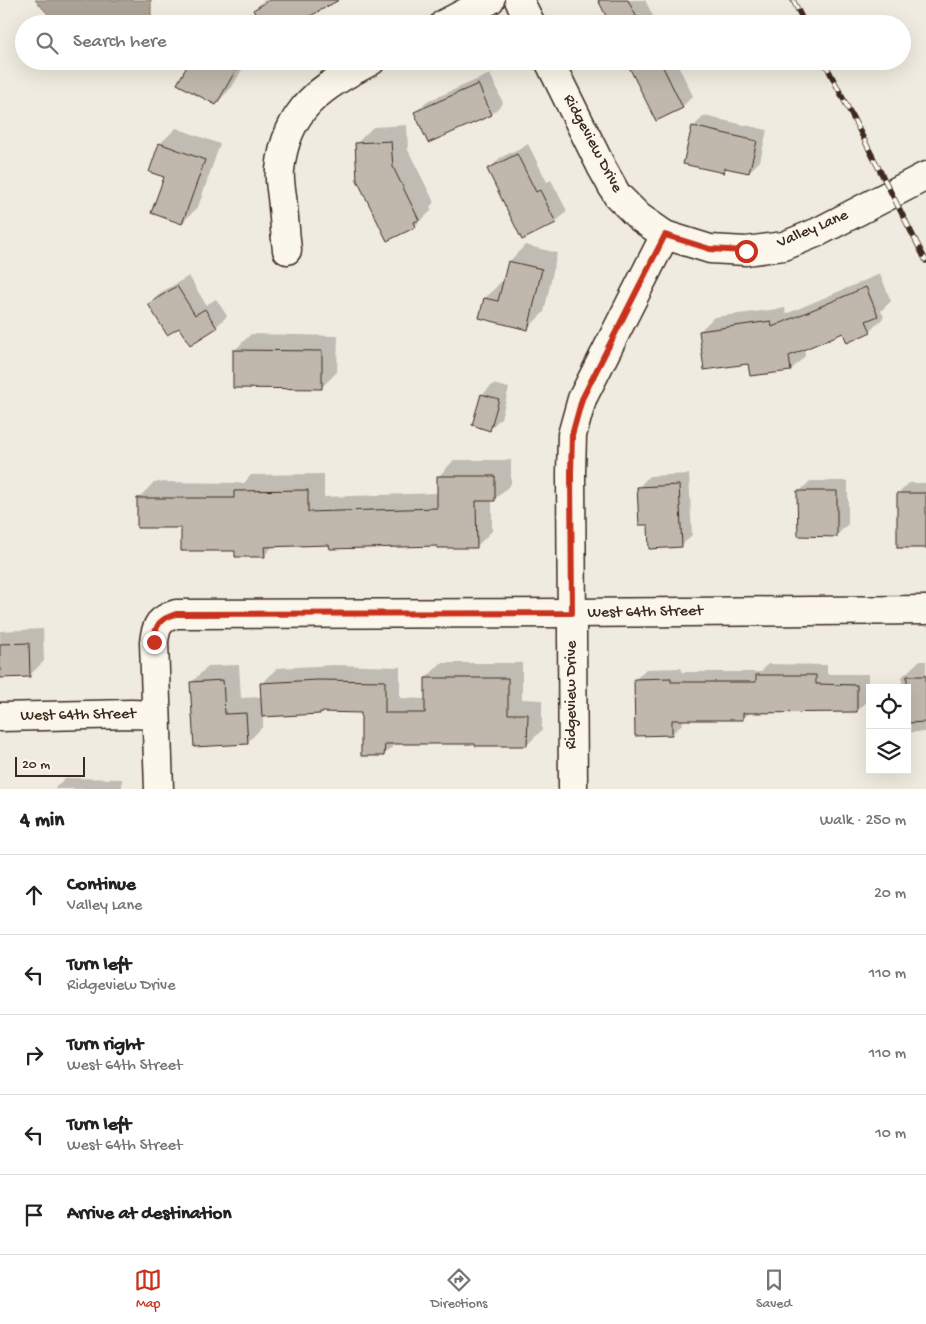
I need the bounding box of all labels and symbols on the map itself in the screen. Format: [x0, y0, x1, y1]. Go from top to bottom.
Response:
street label: Ridgeview Drive [558, 92, 626, 197]
street label: Valley Lane [774, 206, 852, 254]
route start [735, 240, 758, 263]
street label: West 64th Street [587, 602, 704, 624]
route end [143, 631, 166, 654]
street label: Ridgeview Drive [563, 640, 582, 749]
street label: West 64th Street [20, 705, 137, 727]
scale bar [15, 754, 85, 777]

